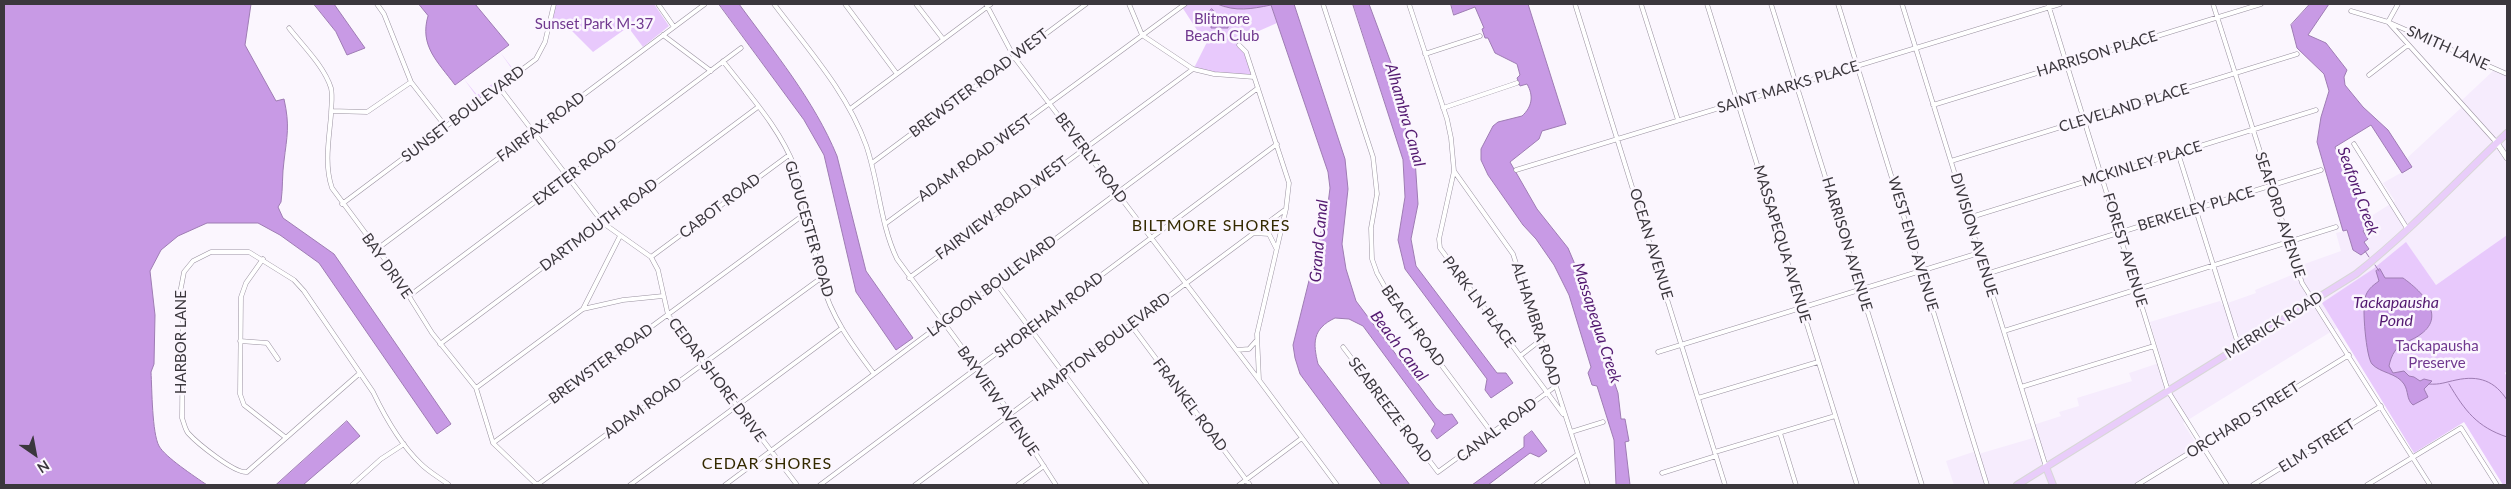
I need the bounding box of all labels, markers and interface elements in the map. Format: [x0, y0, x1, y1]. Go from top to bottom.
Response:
park label: Blitmore Beach Club [1185, 10, 1259, 45]
park label: Sunset Park M-37 [535, 15, 653, 33]
street label: SMITH LANE [2404, 22, 2492, 74]
street label: BREWSTER ROAD WEST [906, 25, 1052, 141]
street label: HARRISON PLACE [2034, 27, 2160, 81]
street label: SAINT MARKS PLACE [1715, 57, 1861, 117]
water label: Alhambra Canal [1381, 61, 1429, 169]
street label: SUNSET BOULEVARD [398, 62, 528, 166]
street label: CLEVELAND PLACE [2057, 80, 2191, 136]
street label: FAIRFAX ROAD [494, 88, 588, 166]
street label: BEVERLY ROAD [1051, 109, 1131, 207]
street label: ADAM ROAD WEST [914, 111, 1036, 205]
street label: EXETER ROAD [529, 135, 621, 209]
street label: MCKINLEY PLACE [2080, 137, 2204, 191]
water label: Seaford Creek [2333, 144, 2383, 238]
street label: SEAFORD AVENUE [2251, 150, 2309, 280]
street label: FAIRVIEW ROAD WEST [932, 152, 1072, 264]
street label: GLOUCESTER ROAD [781, 159, 837, 299]
street label: MASSAPEQUA AVENUE [1749, 163, 1815, 325]
street label: CABOT ROAD [676, 170, 764, 242]
street label: DIVISION AVENUE [1947, 171, 2001, 299]
street label: DARTMOUTH ROAD [537, 175, 661, 275]
street label: HARRISON AVENUE [1818, 175, 1876, 313]
street label: WEST END AVENUE [1884, 175, 1942, 313]
street label: BERKELEY PLACE [2135, 183, 2257, 235]
street label: OCEAN AVENUE [1626, 186, 1676, 302]
street label: FOREST AVENUE [2099, 191, 2151, 309]
water label: Grand Canal [1306, 199, 1332, 283]
district label: BILTMORE SHORES [1130, 216, 1292, 236]
street label: BAY DRIVE [358, 230, 416, 302]
street label: LAGOON BOULEVARD [924, 231, 1060, 341]
street label: PARK LN PLACE [1439, 253, 1519, 351]
street label: ALHAMBRA ROAD [1507, 260, 1565, 388]
water label: Massapequa Creek [1569, 260, 1625, 386]
street label: SHOREHAM ROAD [991, 268, 1107, 362]
street label: BEACH ROAD [1377, 282, 1449, 370]
street label: MERRICK ROAD [2222, 288, 2326, 362]
street label: HAMPTON BOULEVARD [1028, 289, 1174, 405]
street label: HARBOR LANE [172, 290, 190, 394]
water label: Tackapausha Pond [2353, 293, 2439, 331]
water label: Beach Canal [1366, 307, 1432, 385]
street label: CEDAR SHORE DRIVE [665, 314, 769, 446]
street label: BREWSTER ROAD [545, 320, 657, 408]
park label: Tackapausha Preserve [2395, 337, 2479, 372]
street label: BAYVIEW AVENUE [953, 343, 1043, 459]
street label: SEABREEZE ROAD [1344, 354, 1436, 466]
street label: FRANKEL ROAD [1149, 355, 1231, 455]
street label: ADAM ROAD [601, 374, 685, 442]
street label: ORCHARD STREET [2183, 378, 2303, 462]
street label: CANAL ROAD [1453, 394, 1541, 466]
street label: ELM STREET [2275, 415, 2359, 477]
north arrow [10, 429, 60, 479]
district label: CEDAR SHORES [700, 454, 834, 474]
text: N [34, 457, 53, 477]

